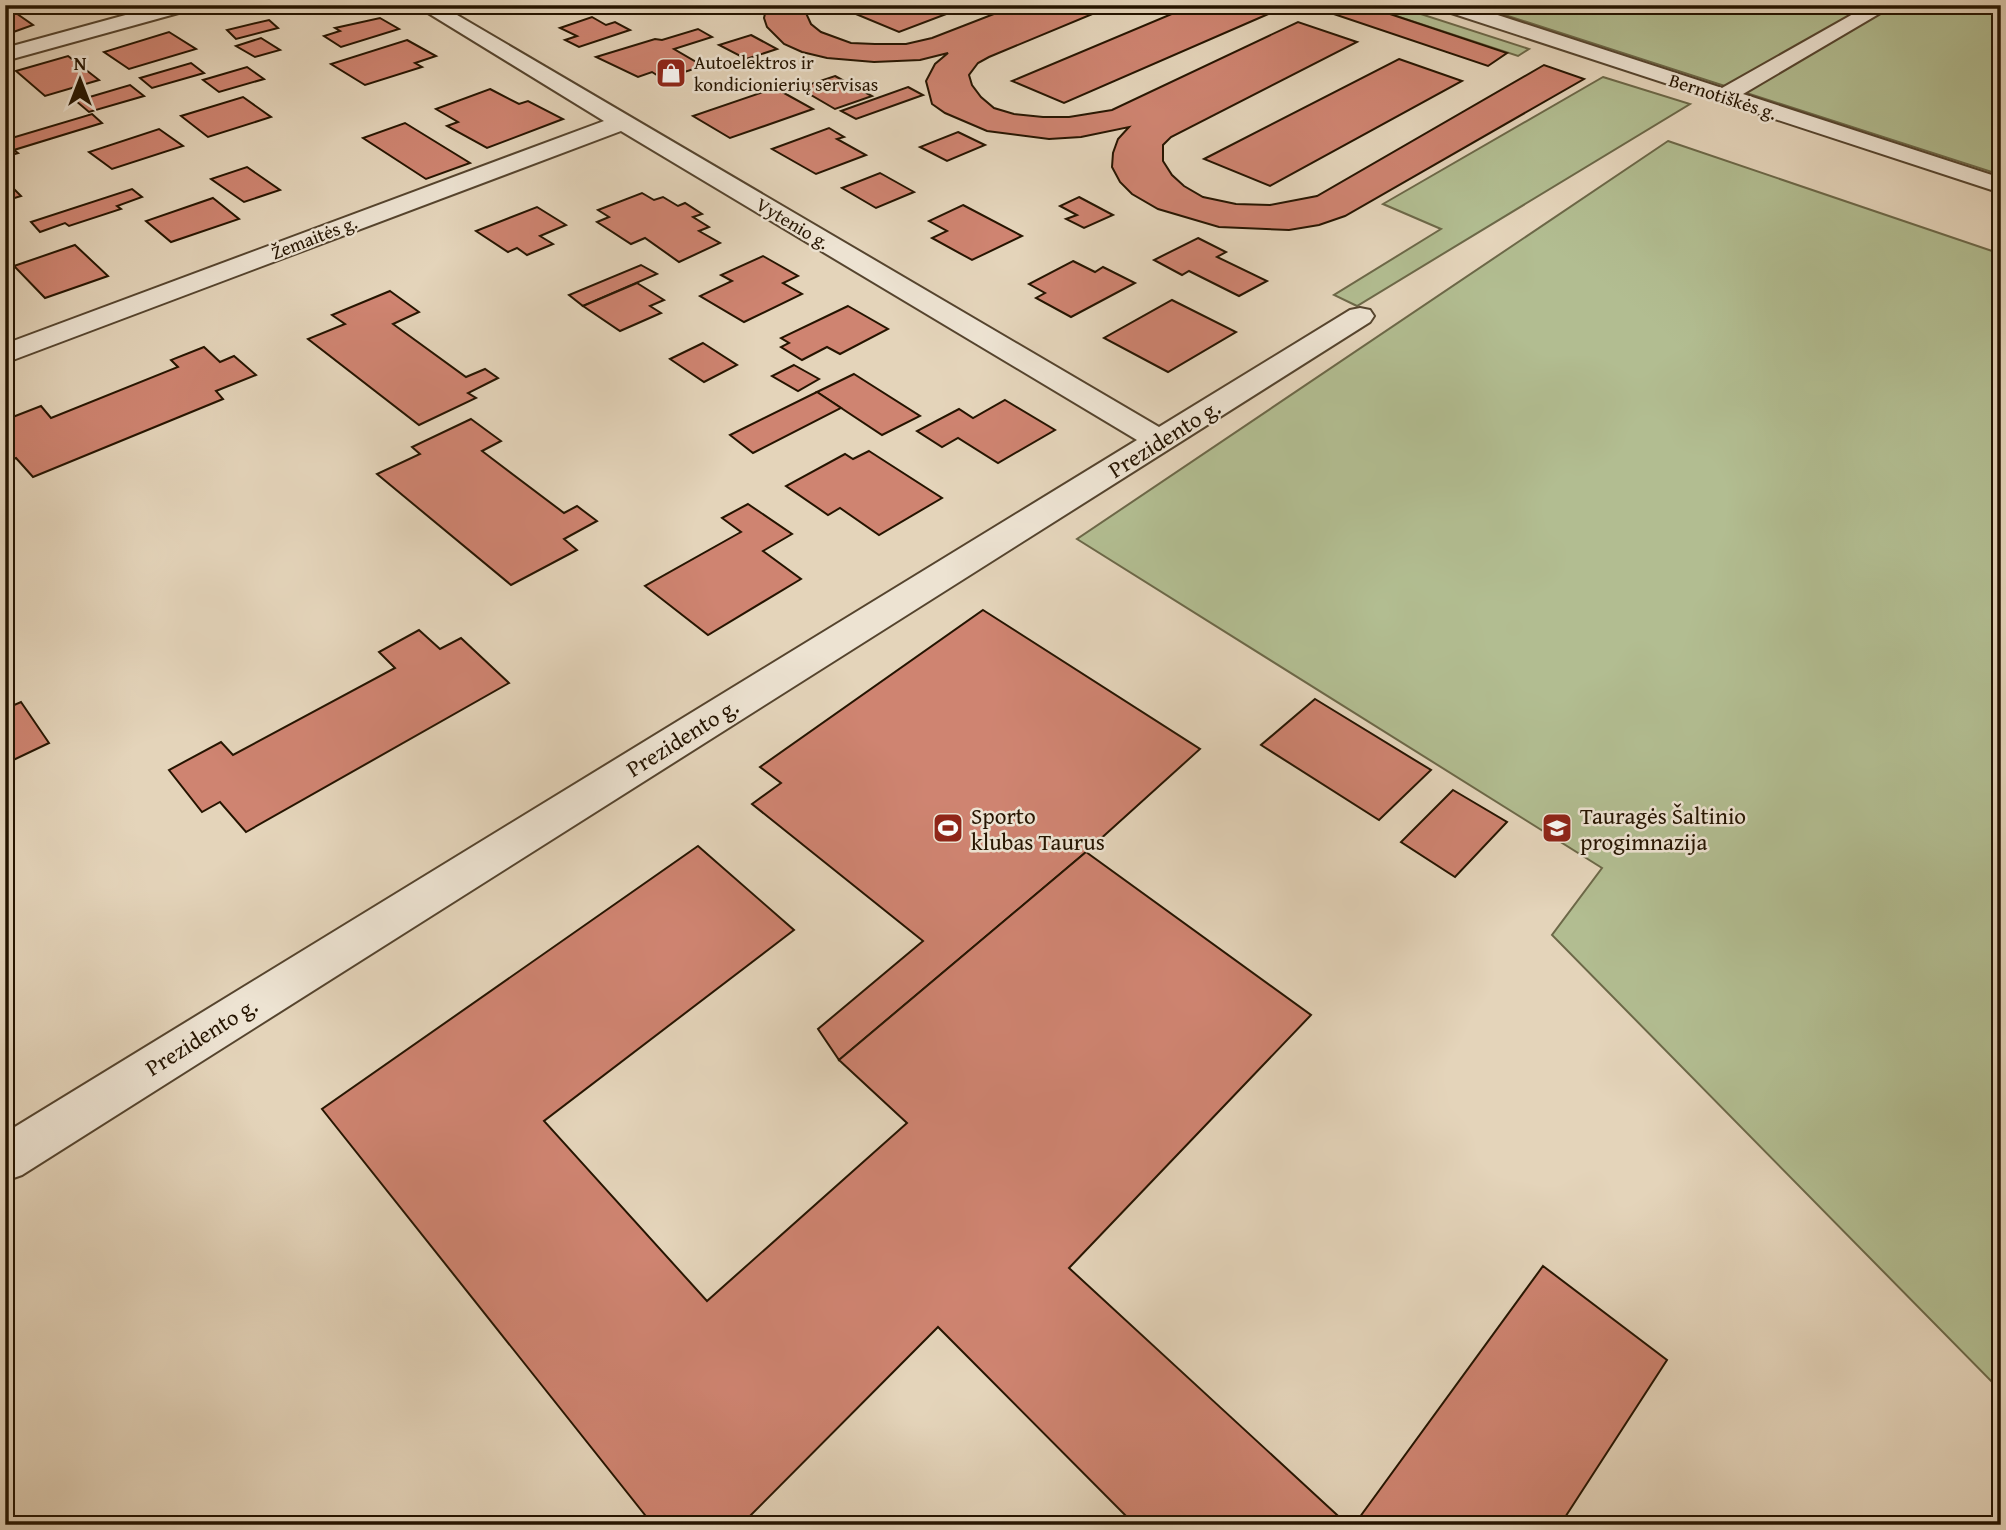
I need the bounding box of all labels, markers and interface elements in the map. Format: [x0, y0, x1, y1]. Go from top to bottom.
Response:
north arrow [46, 46, 116, 116]
place label: Autoelektros ir kondicionierių servisas [694, 48, 878, 98]
text: N [74, 49, 87, 77]
shop icon: Autoelektros ir kondicionierių servisas [654, 56, 688, 90]
street label: Bernotiškės g. [1665, 65, 1781, 127]
street label: Vytenio g. [751, 190, 835, 256]
street label: Žemaitės g. [267, 208, 361, 266]
street label: Prezidento g. [1102, 390, 1226, 486]
street label: Prezidento g. [620, 689, 744, 785]
place label: Sporto klubas Taurus [971, 799, 1105, 858]
place label: Tauragės Šaltinio progimnazija [1580, 799, 1746, 858]
sports icon: Sporto klubas Taurus [931, 811, 965, 845]
school or university icon: Tauragės Šaltinio progimnazija [1540, 811, 1574, 845]
street label: Prezidento g. [139, 988, 263, 1084]

